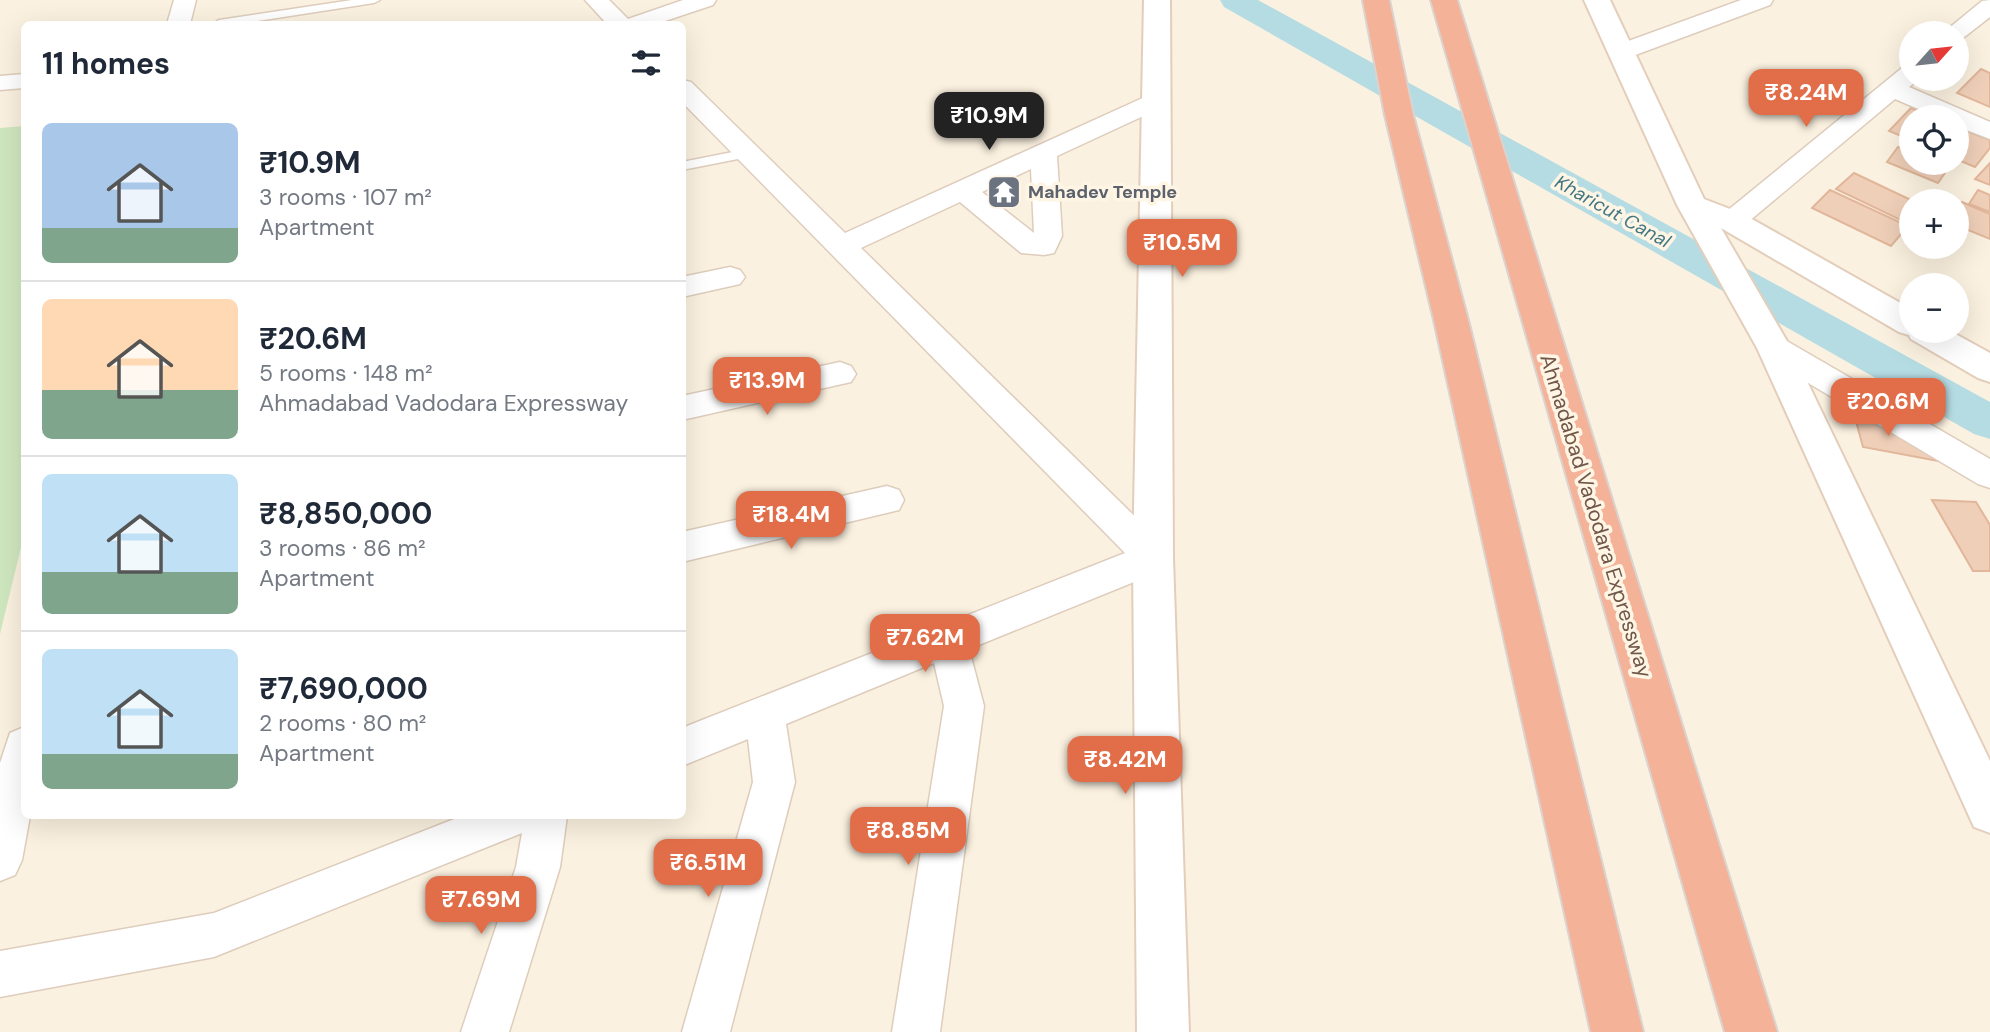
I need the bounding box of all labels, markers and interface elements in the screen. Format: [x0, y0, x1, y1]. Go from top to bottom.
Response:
north arrow [1899, 21, 1969, 91]
map controls [1899, 21, 1969, 343]
text: 11 homes [42, 44, 170, 83]
icon: filters [627, 44, 665, 82]
pin: ₹8.24M [1749, 69, 1863, 129]
text: ₹8.24M [1765, 77, 1847, 107]
pin: ₹10.9M [932, 92, 1046, 152]
text: ₹10.9M [950, 100, 1028, 130]
button: locate [1899, 105, 1969, 175]
text: ₹10.9M [259, 143, 361, 182]
icon: home [98, 151, 182, 235]
water label: Kharicut Canal [1551, 169, 1676, 254]
temple icon: Mahadev Temple [985, 173, 1023, 211]
place label: Mahadev Temple [1028, 180, 1177, 204]
text: 3 rooms · 107 m² [259, 182, 432, 212]
button: + [1899, 189, 1969, 259]
text: Apartment [259, 212, 374, 242]
pin: ₹10.5M [1125, 219, 1239, 279]
text: ₹10.5M [1143, 227, 1221, 257]
button: − [1899, 273, 1969, 343]
text: ₹20.6M [259, 319, 367, 358]
icon: home [98, 327, 182, 411]
street label: Ahmadabad Vadodara Expressway [1533, 351, 1659, 682]
text: 5 rooms · 148 m² [259, 358, 433, 388]
pin: ₹13.9M [710, 358, 824, 417]
text: ₹13.9M [729, 365, 805, 395]
pin: ₹20.6M [1831, 378, 1945, 438]
text: ₹20.6M [1847, 386, 1929, 416]
text: Ahmadabad Vadodara Expressway [259, 388, 628, 418]
pin: ₹18.4M [734, 491, 848, 551]
text: ₹8,850,000 [259, 494, 432, 533]
text: ₹18.4M [752, 499, 830, 529]
icon: home [98, 502, 182, 586]
text: 3 rooms · 86 m² [259, 533, 426, 563]
text: Apartment [259, 563, 374, 593]
pin: ₹7.62M [868, 614, 982, 674]
text: ₹7.62M [886, 622, 964, 652]
text: ₹7,690,000 [259, 669, 428, 708]
icon: home [98, 677, 182, 761]
text: 2 rooms · 80 m² [259, 708, 426, 738]
pin: ₹8.42M [1068, 736, 1182, 796]
text: Apartment [259, 738, 374, 768]
text: ₹8.42M [1083, 744, 1167, 774]
pin: ₹8.85M [851, 808, 965, 867]
text: ₹8.85M [866, 815, 950, 845]
pin: ₹6.51M [651, 839, 765, 899]
text: ₹6.51M [670, 847, 746, 877]
pin: ₹7.69M [424, 876, 538, 936]
text: ₹7.69M [441, 884, 521, 914]

